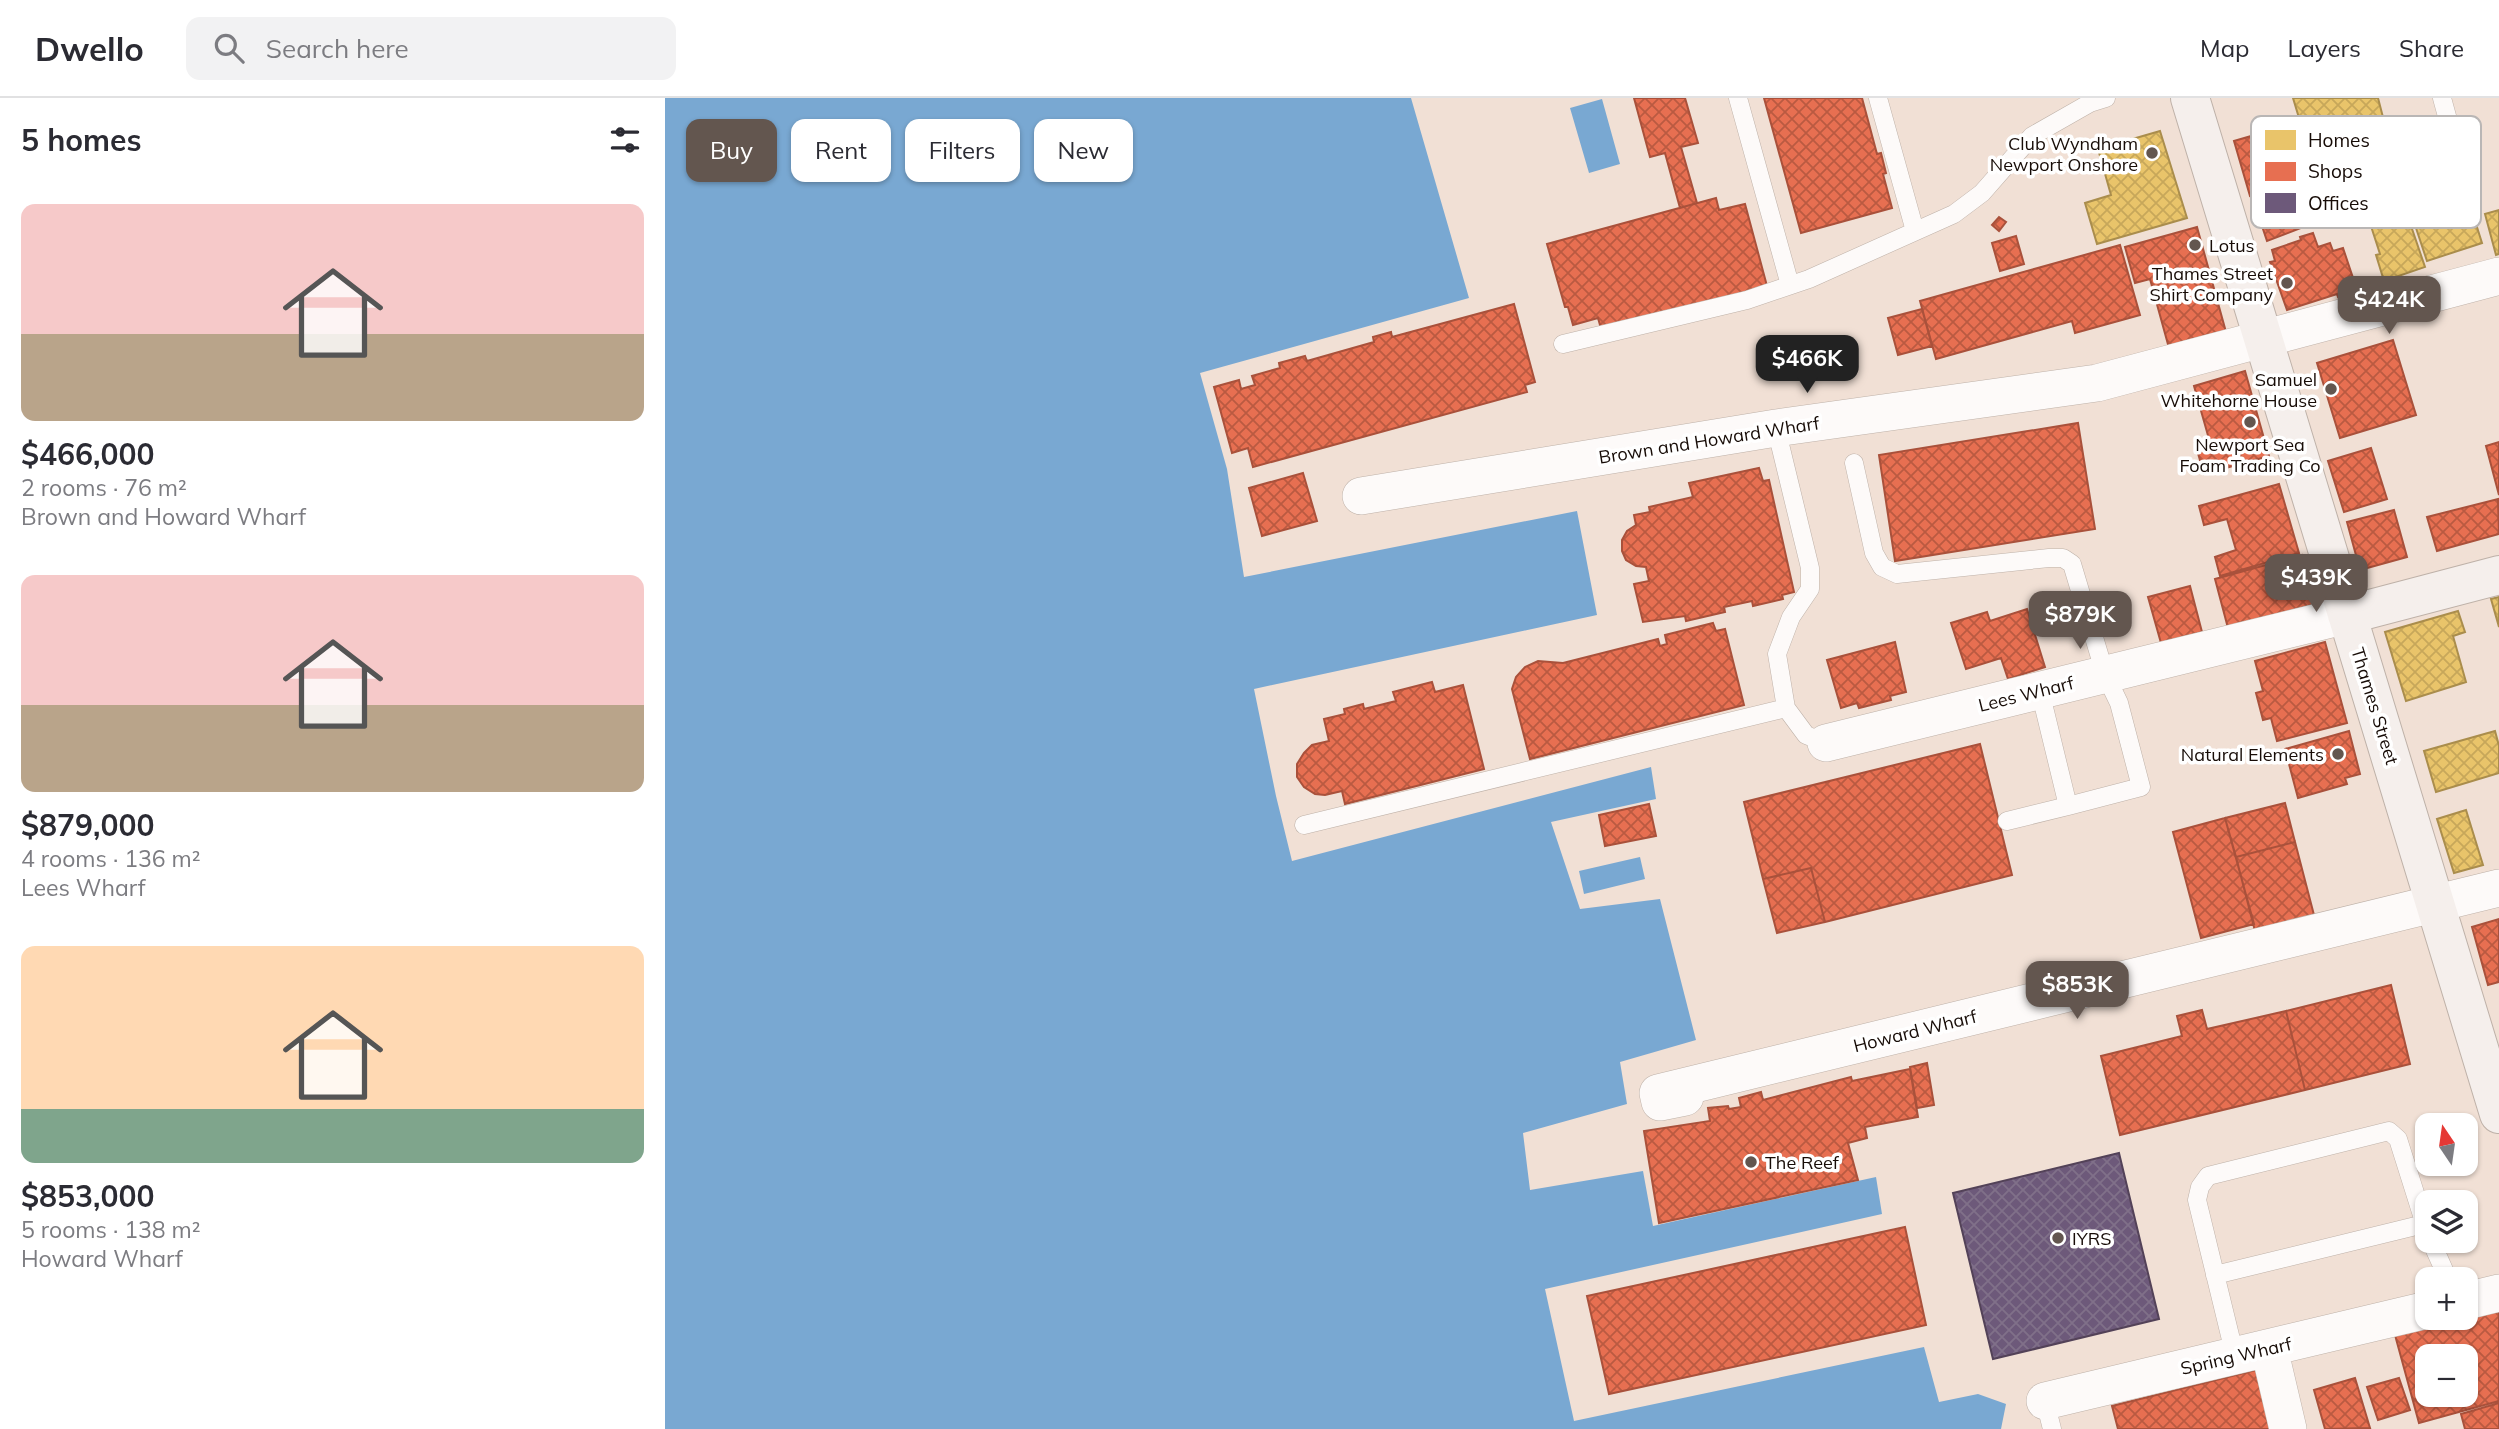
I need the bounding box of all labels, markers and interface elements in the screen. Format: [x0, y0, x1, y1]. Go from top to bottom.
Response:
search box [186, 17, 676, 80]
text: Dwello [35, 28, 144, 69]
icon: search [210, 29, 248, 67]
text: Search here [266, 32, 409, 65]
text: Map [2200, 33, 2249, 63]
text: Layers [2287, 33, 2361, 63]
text: Share [2399, 33, 2464, 63]
legend [2251, 116, 2481, 228]
chip: Buy [686, 119, 777, 182]
chip: Rent [791, 119, 891, 182]
chip: Filters [905, 119, 1020, 182]
chip: New [1034, 119, 1133, 182]
text: 5 homes [21, 121, 142, 159]
icon: filters [606, 121, 644, 159]
text: Homes [2308, 128, 2370, 152]
place label: Club Wyndham Newport Onshore [1990, 132, 2138, 176]
marker: Club Wyndham Newport Onshore [2144, 145, 2160, 161]
text: Shops [2308, 159, 2363, 183]
text: Offices [2308, 191, 2369, 215]
place label: Lotus [2209, 234, 2255, 257]
marker: Lotus [2187, 237, 2203, 253]
icon: home [270, 250, 396, 376]
place label: Thames Street Shirt Company [2150, 262, 2273, 306]
marker: Thames Street Shirt Company [2279, 275, 2295, 291]
pin: $424K [2340, 276, 2438, 336]
text: $424K [2354, 284, 2424, 313]
pin: $466K [1758, 336, 1856, 395]
text: $466K [1772, 343, 1842, 372]
place label: Samuel Whitehorne House [2161, 368, 2317, 412]
marker: Samuel Whitehorne House [2323, 381, 2339, 397]
street label: Brown and Howard Wharf [1597, 411, 1822, 469]
marker: Newport Sea Foam Trading Co [2242, 414, 2258, 430]
place label: Newport Sea Foam Trading Co [2179, 433, 2321, 477]
text: $466,000 [21, 435, 154, 473]
text: 2 rooms · 76 m² [21, 473, 187, 502]
text: Brown and Howard Wharf [21, 502, 306, 531]
pin: $439K [2267, 554, 2365, 614]
text: $439K [2281, 562, 2351, 591]
pin: $879K [2031, 592, 2129, 651]
text: $879K [2045, 599, 2115, 628]
icon: home [270, 621, 396, 747]
street label: Thames Street [2346, 645, 2404, 767]
street label: Lees Wharf [1976, 671, 2077, 717]
place label: Natural Elements [2181, 743, 2324, 766]
marker: Natural Elements [2330, 746, 2346, 762]
text: $879,000 [21, 806, 154, 844]
text: 4 rooms · 136 m² [21, 844, 201, 873]
text: Lees Wharf [21, 873, 145, 902]
pin: $853K [2028, 962, 2126, 1021]
text: $853K [2042, 969, 2112, 998]
icon: home [270, 992, 396, 1118]
street label: Howard Wharf [1851, 1004, 1980, 1057]
north arrow [2415, 1113, 2478, 1176]
map controls [2415, 1113, 2478, 1407]
place label: The Reef [1765, 1151, 1840, 1174]
marker: The Reef [1743, 1154, 1759, 1170]
text: $853,000 [21, 1177, 154, 1215]
button: layers [2415, 1190, 2478, 1253]
text: 5 rooms · 138 m² [21, 1215, 201, 1244]
place label: IYRS [2072, 1227, 2112, 1250]
marker: IYRS [2050, 1230, 2066, 1246]
text: Howard Wharf [21, 1244, 183, 1273]
button: + [2415, 1267, 2478, 1330]
street label: Spring Wharf [2178, 1332, 2295, 1380]
button: − [2415, 1344, 2478, 1407]

